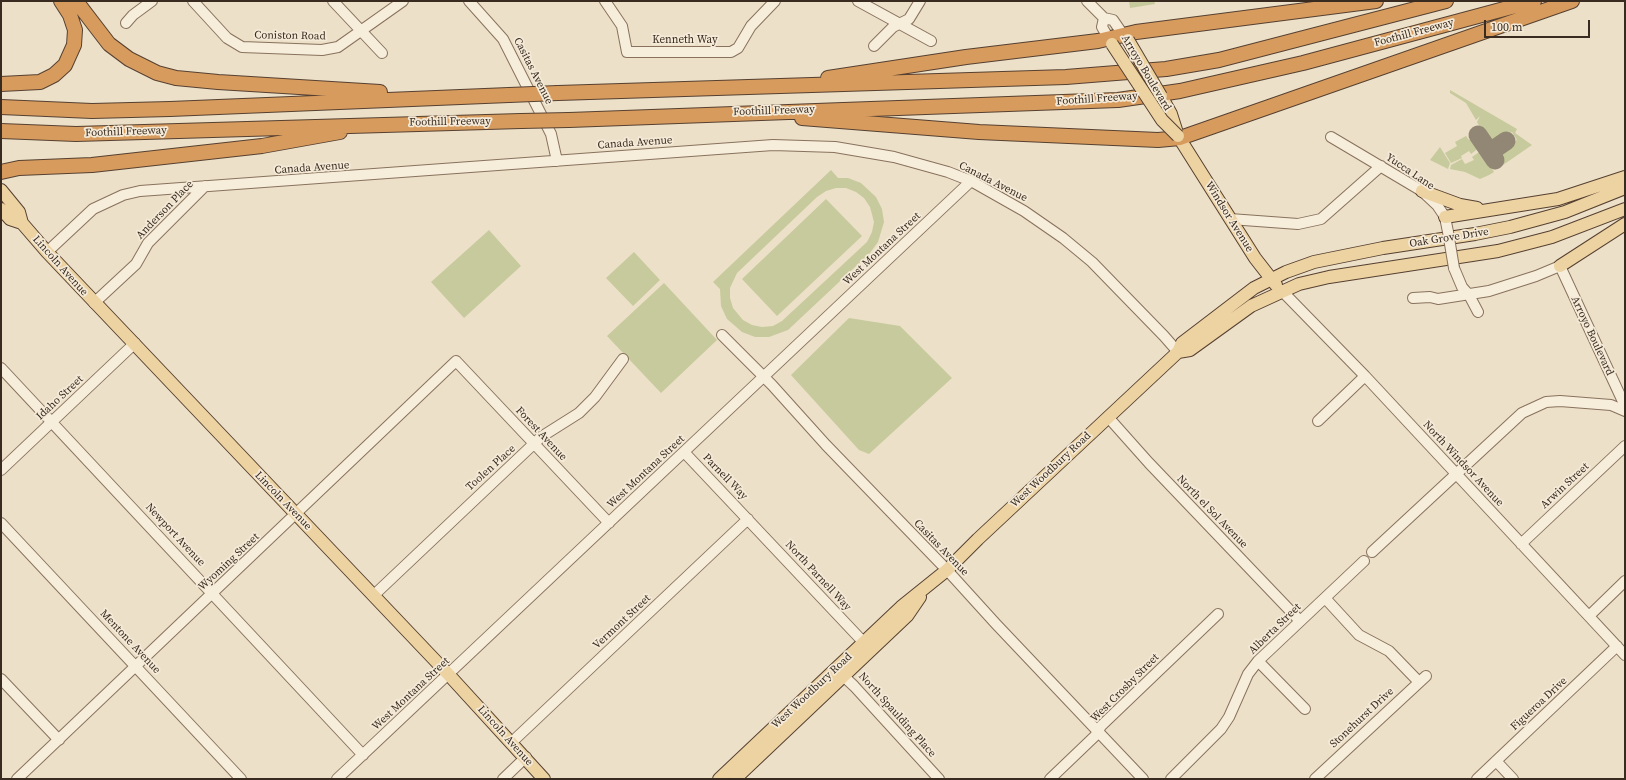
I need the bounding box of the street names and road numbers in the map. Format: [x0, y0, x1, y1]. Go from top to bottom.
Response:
street label: Foothill Freeway [1373, 16, 1455, 50]
street label: Coniston Road [254, 29, 326, 43]
street label: Kenneth Way [652, 33, 718, 47]
street label: Arroyo Boulevard [1118, 33, 1174, 113]
street label: Casitas Avenue [510, 35, 556, 107]
street label: Foothill Freeway [1056, 90, 1138, 108]
street label: Foothill Freeway [733, 103, 815, 119]
street label: Foothill Freeway [409, 115, 491, 129]
street label: Foothill Freeway [85, 124, 167, 140]
street label: Canada Avenue [597, 134, 673, 152]
street label: Yucca Lane [1383, 151, 1437, 193]
street label: Canada Avenue [274, 159, 350, 177]
street label: Canada Avenue [957, 159, 1029, 205]
street label: Anderson Place [134, 178, 196, 242]
street label: Windsor Avenue [1202, 179, 1256, 255]
street label: West Montana Street [841, 210, 923, 288]
street label: Oak Grove Drive [1408, 225, 1490, 251]
street label: Lincoln Avenue [30, 233, 90, 299]
street label: Arroyo Boulevard [1568, 294, 1616, 378]
street label: Idaho Street [34, 373, 86, 423]
street label: Forest Avenue [513, 404, 569, 464]
street label: North Windsor Avenue [1420, 418, 1506, 510]
street label: West Woodbury Road [1008, 429, 1094, 511]
street label: West Montana Street [605, 433, 687, 511]
street label: Toolen Place [463, 442, 519, 494]
street label: Parnell Way [700, 451, 750, 503]
street label: Arwin Street [1538, 460, 1592, 512]
street label: Lincoln Avenue [252, 469, 314, 533]
street label: North el Sol Avenue [1174, 473, 1250, 551]
street label: Newport Avenue [142, 501, 208, 569]
street label: Casitas Avenue [911, 517, 971, 579]
street label: Wyoming Street [196, 531, 262, 593]
street label: North Parnell Way [782, 538, 854, 614]
street label: Vermont Street [590, 592, 654, 652]
street label: Alberta Street [1246, 601, 1304, 657]
street label: Mentone Avenue [97, 607, 163, 677]
street label: West Woodbury Road [769, 650, 855, 732]
street label: West Crosby Street [1088, 651, 1162, 725]
street label: West Montana Street [370, 655, 452, 733]
street label: North Spaulding Place [855, 670, 939, 760]
street label: Figueroa Drive [1508, 674, 1570, 734]
street label: Stonehurst Drive [1327, 685, 1397, 751]
street label: Lincoln Avenue [475, 703, 535, 769]

